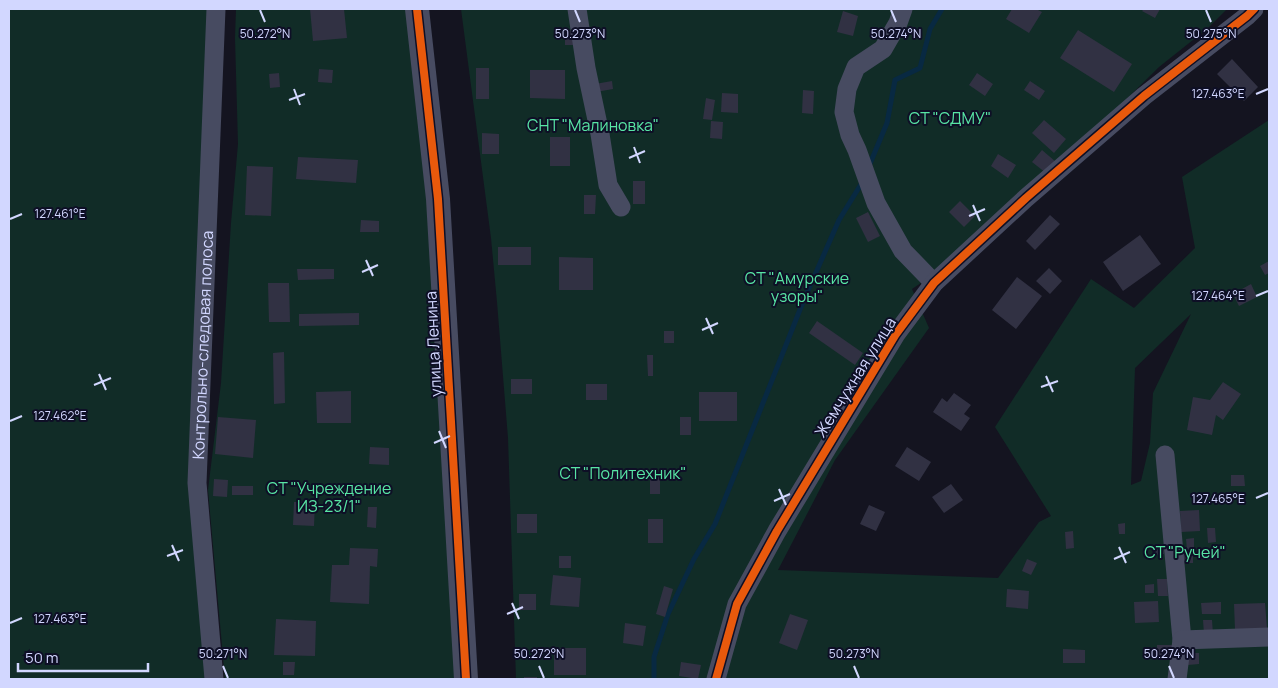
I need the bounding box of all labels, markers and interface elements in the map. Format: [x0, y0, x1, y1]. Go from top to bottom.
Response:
text: 50.272°N [240, 25, 290, 42]
text: 50.273°N [555, 25, 605, 42]
text: 50.274°N [871, 25, 921, 42]
text: 50.275°N [1186, 25, 1236, 42]
text: 127.463°E [1191, 85, 1245, 102]
park label: СТ "СДМУ" [909, 107, 991, 129]
park label: СНТ "Малиновка" [527, 114, 659, 136]
text: 127.461°E [34, 205, 86, 222]
street label: Контрольно-следовая полоса [187, 230, 218, 460]
park label: СТ "Амурские узоры" [745, 267, 849, 307]
text: 127.464°E [1191, 287, 1245, 304]
street label: улица Ленина [419, 291, 447, 397]
street label: Жемчужная улица [809, 313, 901, 441]
text: 127.462°E [33, 407, 87, 424]
park label: СТ "Политехник" [559, 462, 687, 484]
park label: СТ "Учреждение ИЗ-23/1" [267, 477, 391, 517]
text: 127.465°E [1191, 490, 1245, 507]
park label: СТ "Ручей" [1144, 541, 1226, 563]
text: 127.463°E [33, 610, 87, 627]
scale bar [18, 640, 148, 672]
text: 50.271°N [199, 645, 247, 662]
text: 50.272°N [514, 645, 564, 662]
text: 50.273°N [829, 645, 879, 662]
text: 50.274°N [1144, 645, 1194, 662]
text: 50 m [25, 647, 59, 668]

